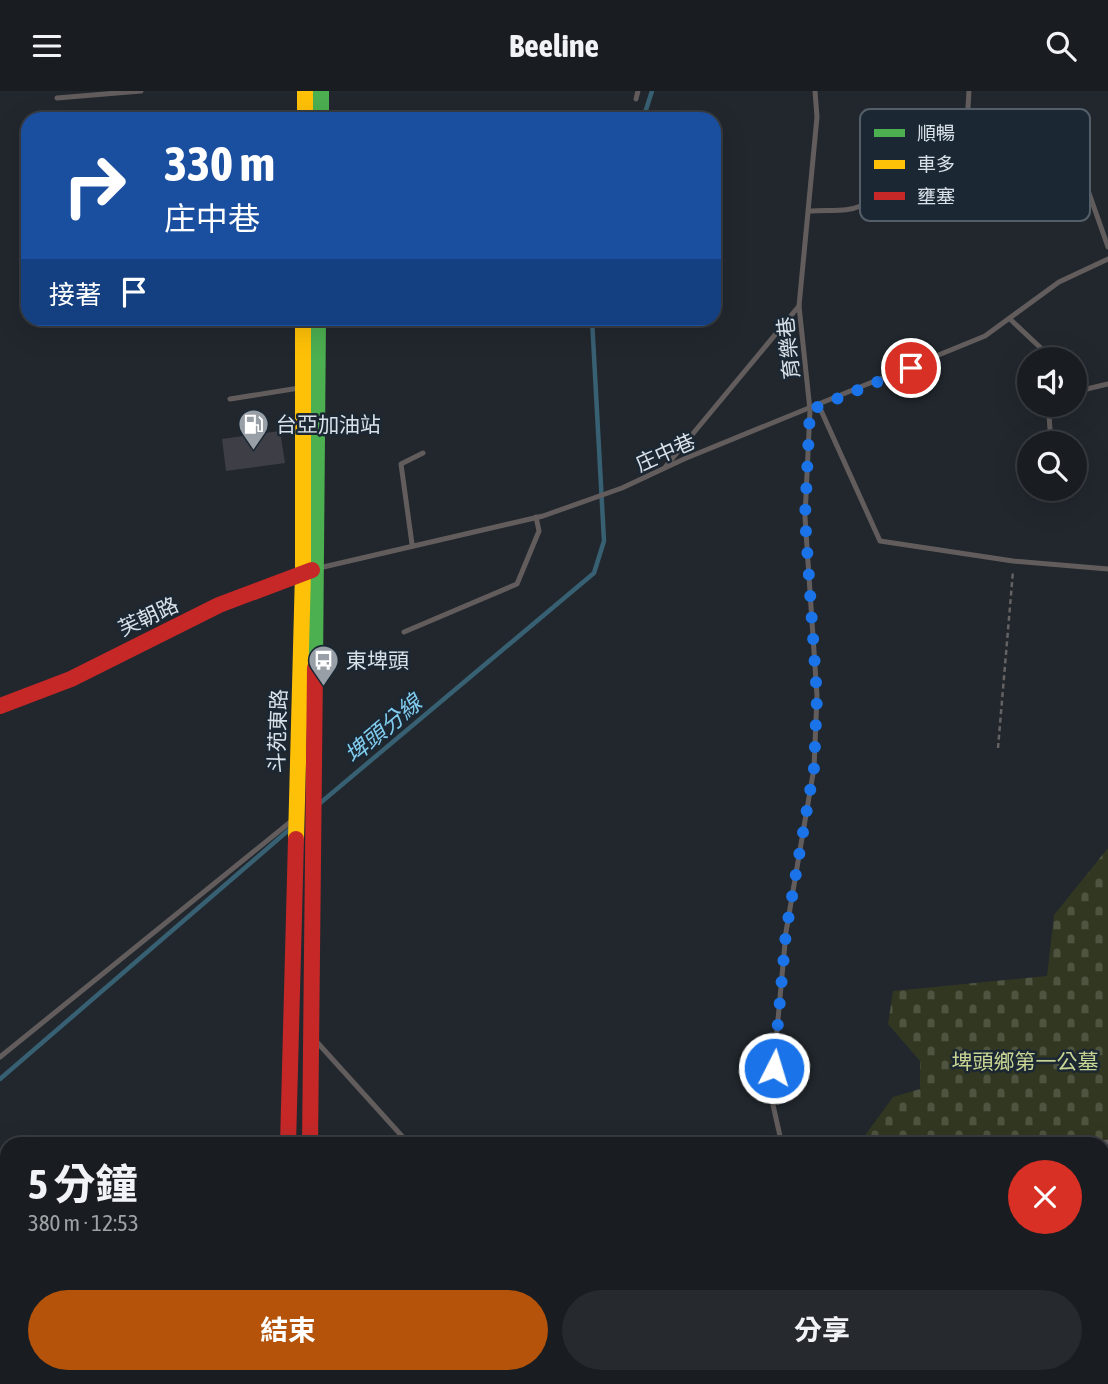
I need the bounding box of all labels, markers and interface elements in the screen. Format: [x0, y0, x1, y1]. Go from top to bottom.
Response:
icon: menu [28, 27, 66, 65]
text: Beeline [509, 27, 599, 64]
icon: search [1042, 27, 1080, 65]
legend [860, 109, 1090, 221]
text: 順暢 [917, 122, 955, 144]
text: 330 m [164, 135, 275, 191]
icon: right [49, 140, 140, 231]
text: 車多 [917, 153, 955, 175]
text: 壅塞 [917, 185, 955, 207]
text: 庄中巷 [164, 200, 260, 237]
icon: arrive [115, 273, 153, 311]
text: 接著 [49, 280, 101, 310]
street label: 育樂巷 [773, 315, 803, 381]
pin [881, 338, 941, 398]
map controls [1017, 347, 1087, 501]
button: sound [1017, 347, 1087, 417]
icon: arrive [892, 349, 930, 387]
fuel station icon: 台亞加油站 [236, 407, 270, 451]
place label: 台亞加油站 [276, 412, 381, 436]
street label: 庄中巷 [631, 428, 699, 476]
button: search [1017, 431, 1087, 501]
street label: 芙朝路 [114, 592, 182, 640]
bus stop icon: 東埤頭 [306, 643, 340, 687]
place label: 東埤頭 [346, 648, 409, 672]
water label: 埤頭分線 [339, 688, 429, 769]
street label: 斗苑東路 [264, 689, 290, 773]
position arrow [737, 1031, 811, 1105]
park label: 埤頭鄉第一公墓 [952, 1049, 1099, 1073]
text: 5 分鐘 [28, 1160, 138, 1208]
button: close [1008, 1160, 1082, 1234]
text: 380 m · 12:53 [28, 1210, 139, 1236]
button: 結束 [28, 1290, 548, 1370]
button: 分享 [562, 1290, 1082, 1370]

